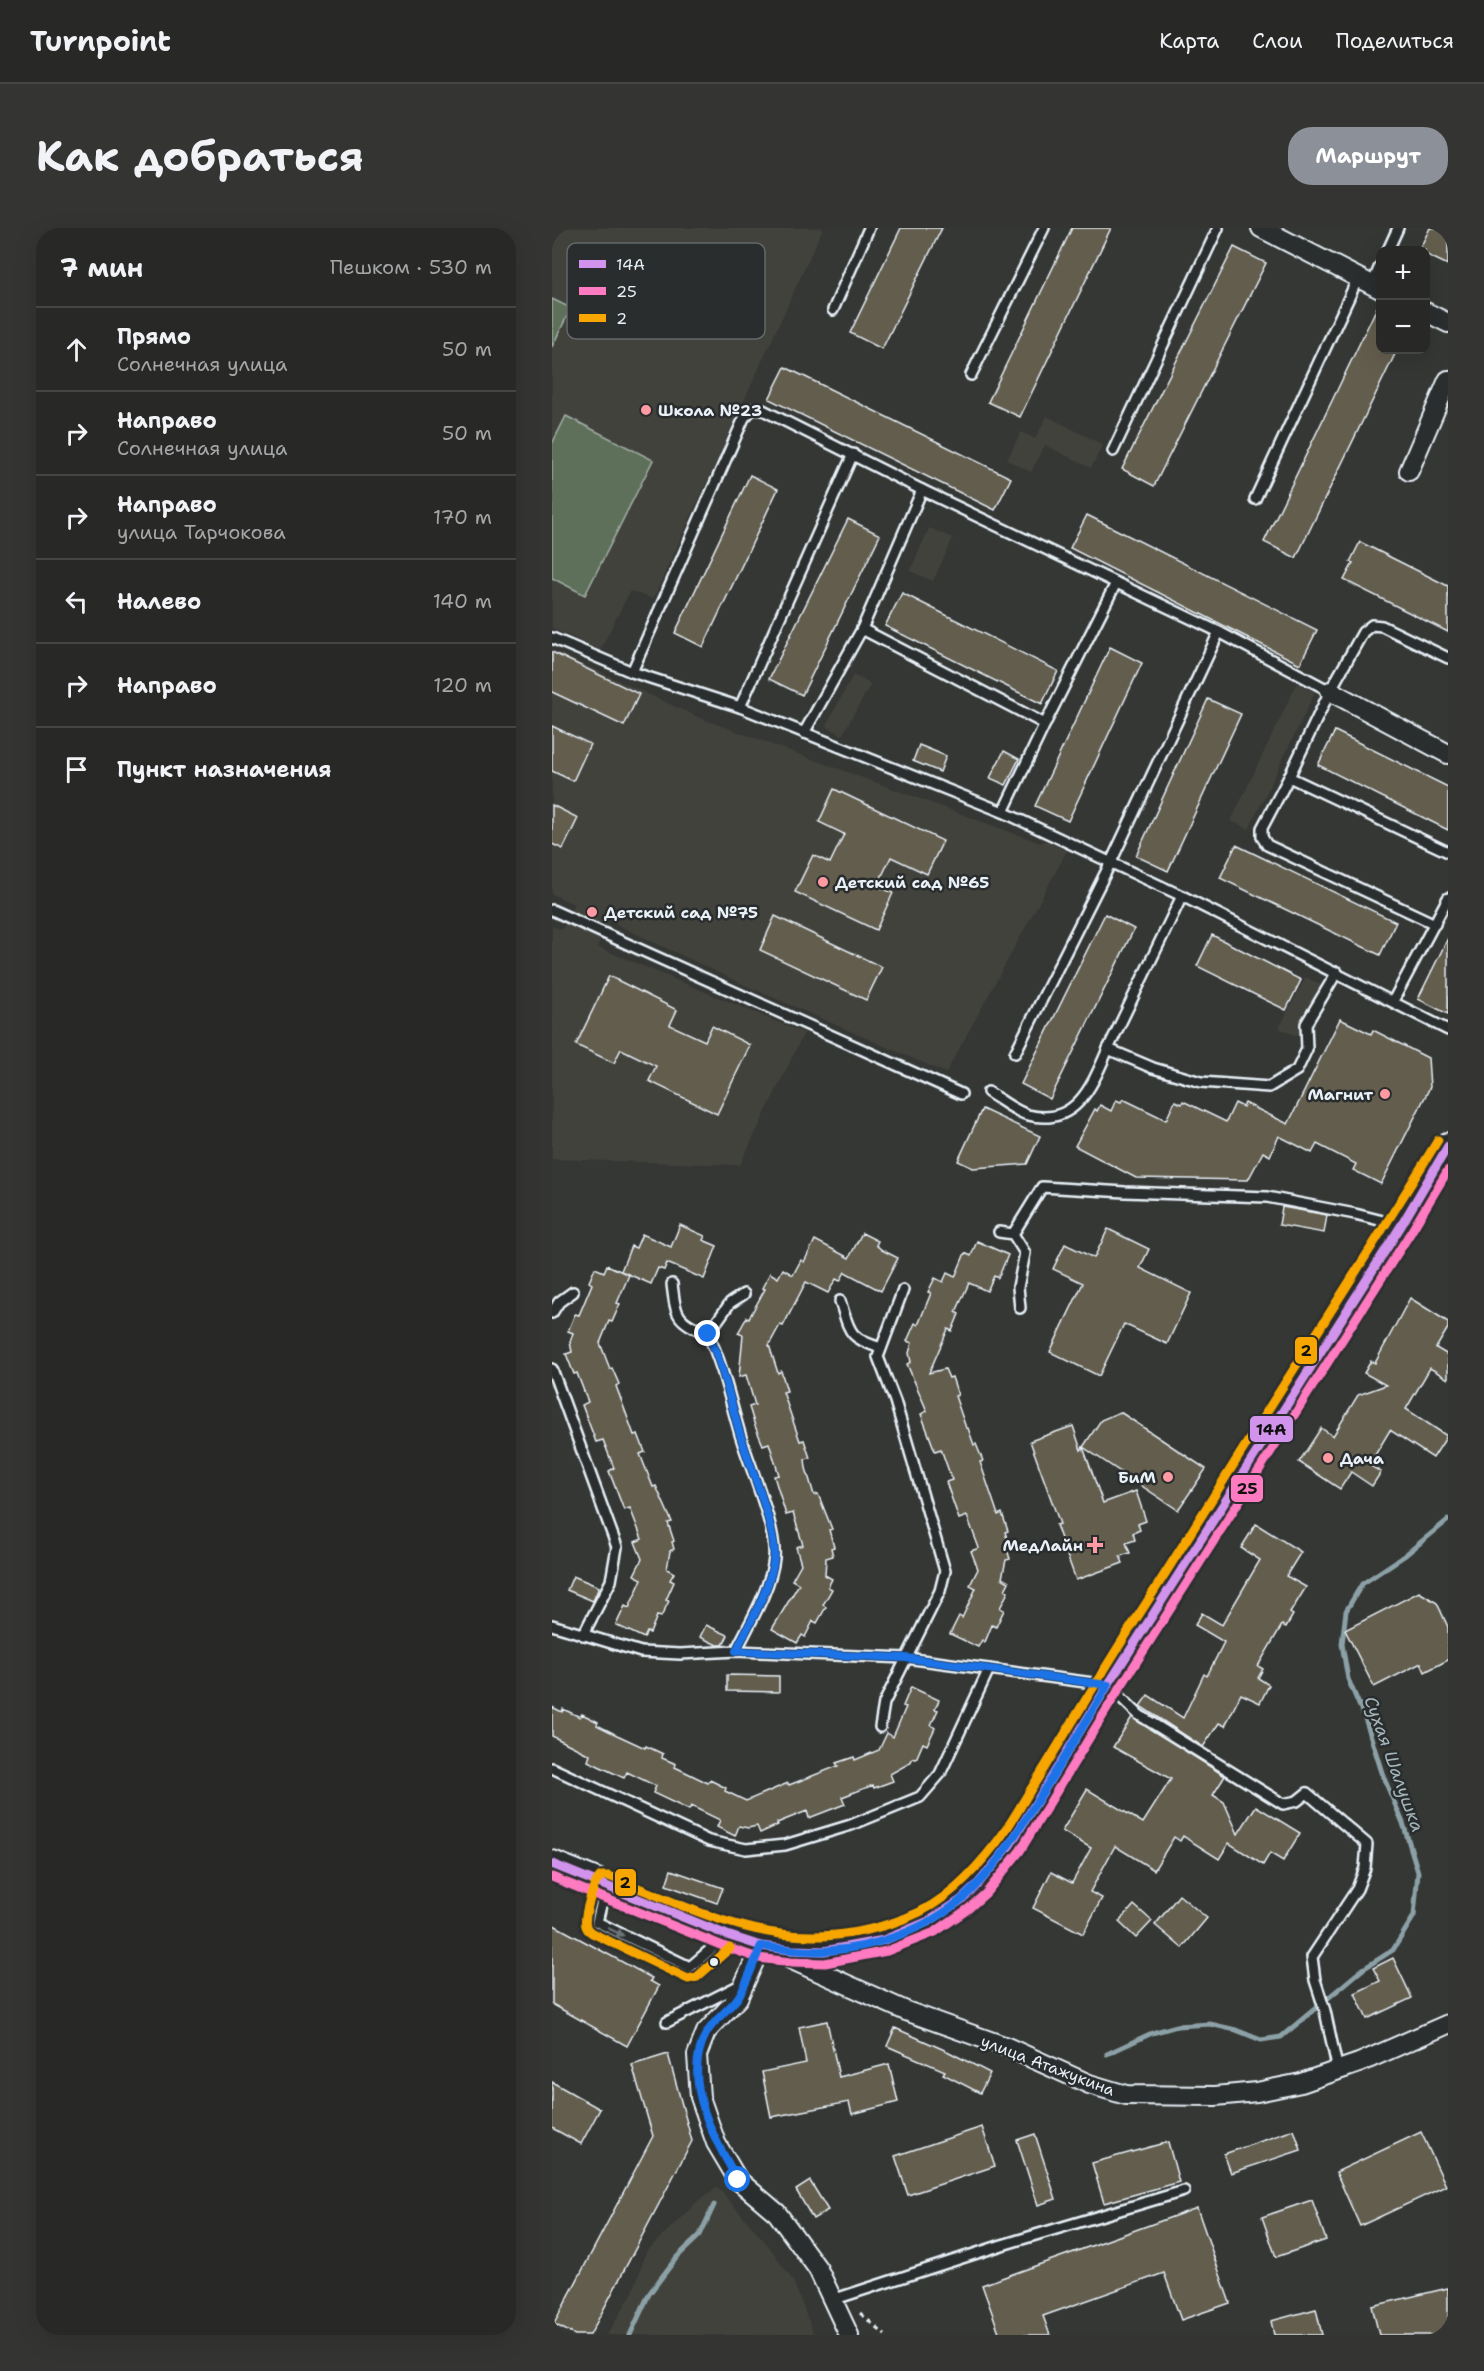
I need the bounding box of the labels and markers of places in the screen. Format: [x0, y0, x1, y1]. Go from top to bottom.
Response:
place label: Школа №23 [658, 400, 762, 421]
marker: Школа №23 [639, 403, 653, 417]
place label: Детский сад №65 [835, 872, 989, 893]
marker: Детский сад №65 [816, 875, 830, 889]
place label: Детский сад №75 [604, 902, 758, 923]
marker: Детский сад №75 [585, 905, 599, 919]
place label: Магнит [1308, 1084, 1373, 1105]
marker: Магнит [1378, 1087, 1392, 1101]
place label: Дача [1340, 1448, 1384, 1469]
marker: Дача [1321, 1451, 1335, 1465]
place label: БиМ [1118, 1467, 1156, 1488]
marker: БиМ [1161, 1470, 1175, 1484]
place label: МедЛайн [1002, 1535, 1083, 1556]
marker: МедЛайн [1088, 1538, 1102, 1552]
unlabelled marker [708, 1956, 720, 1968]

